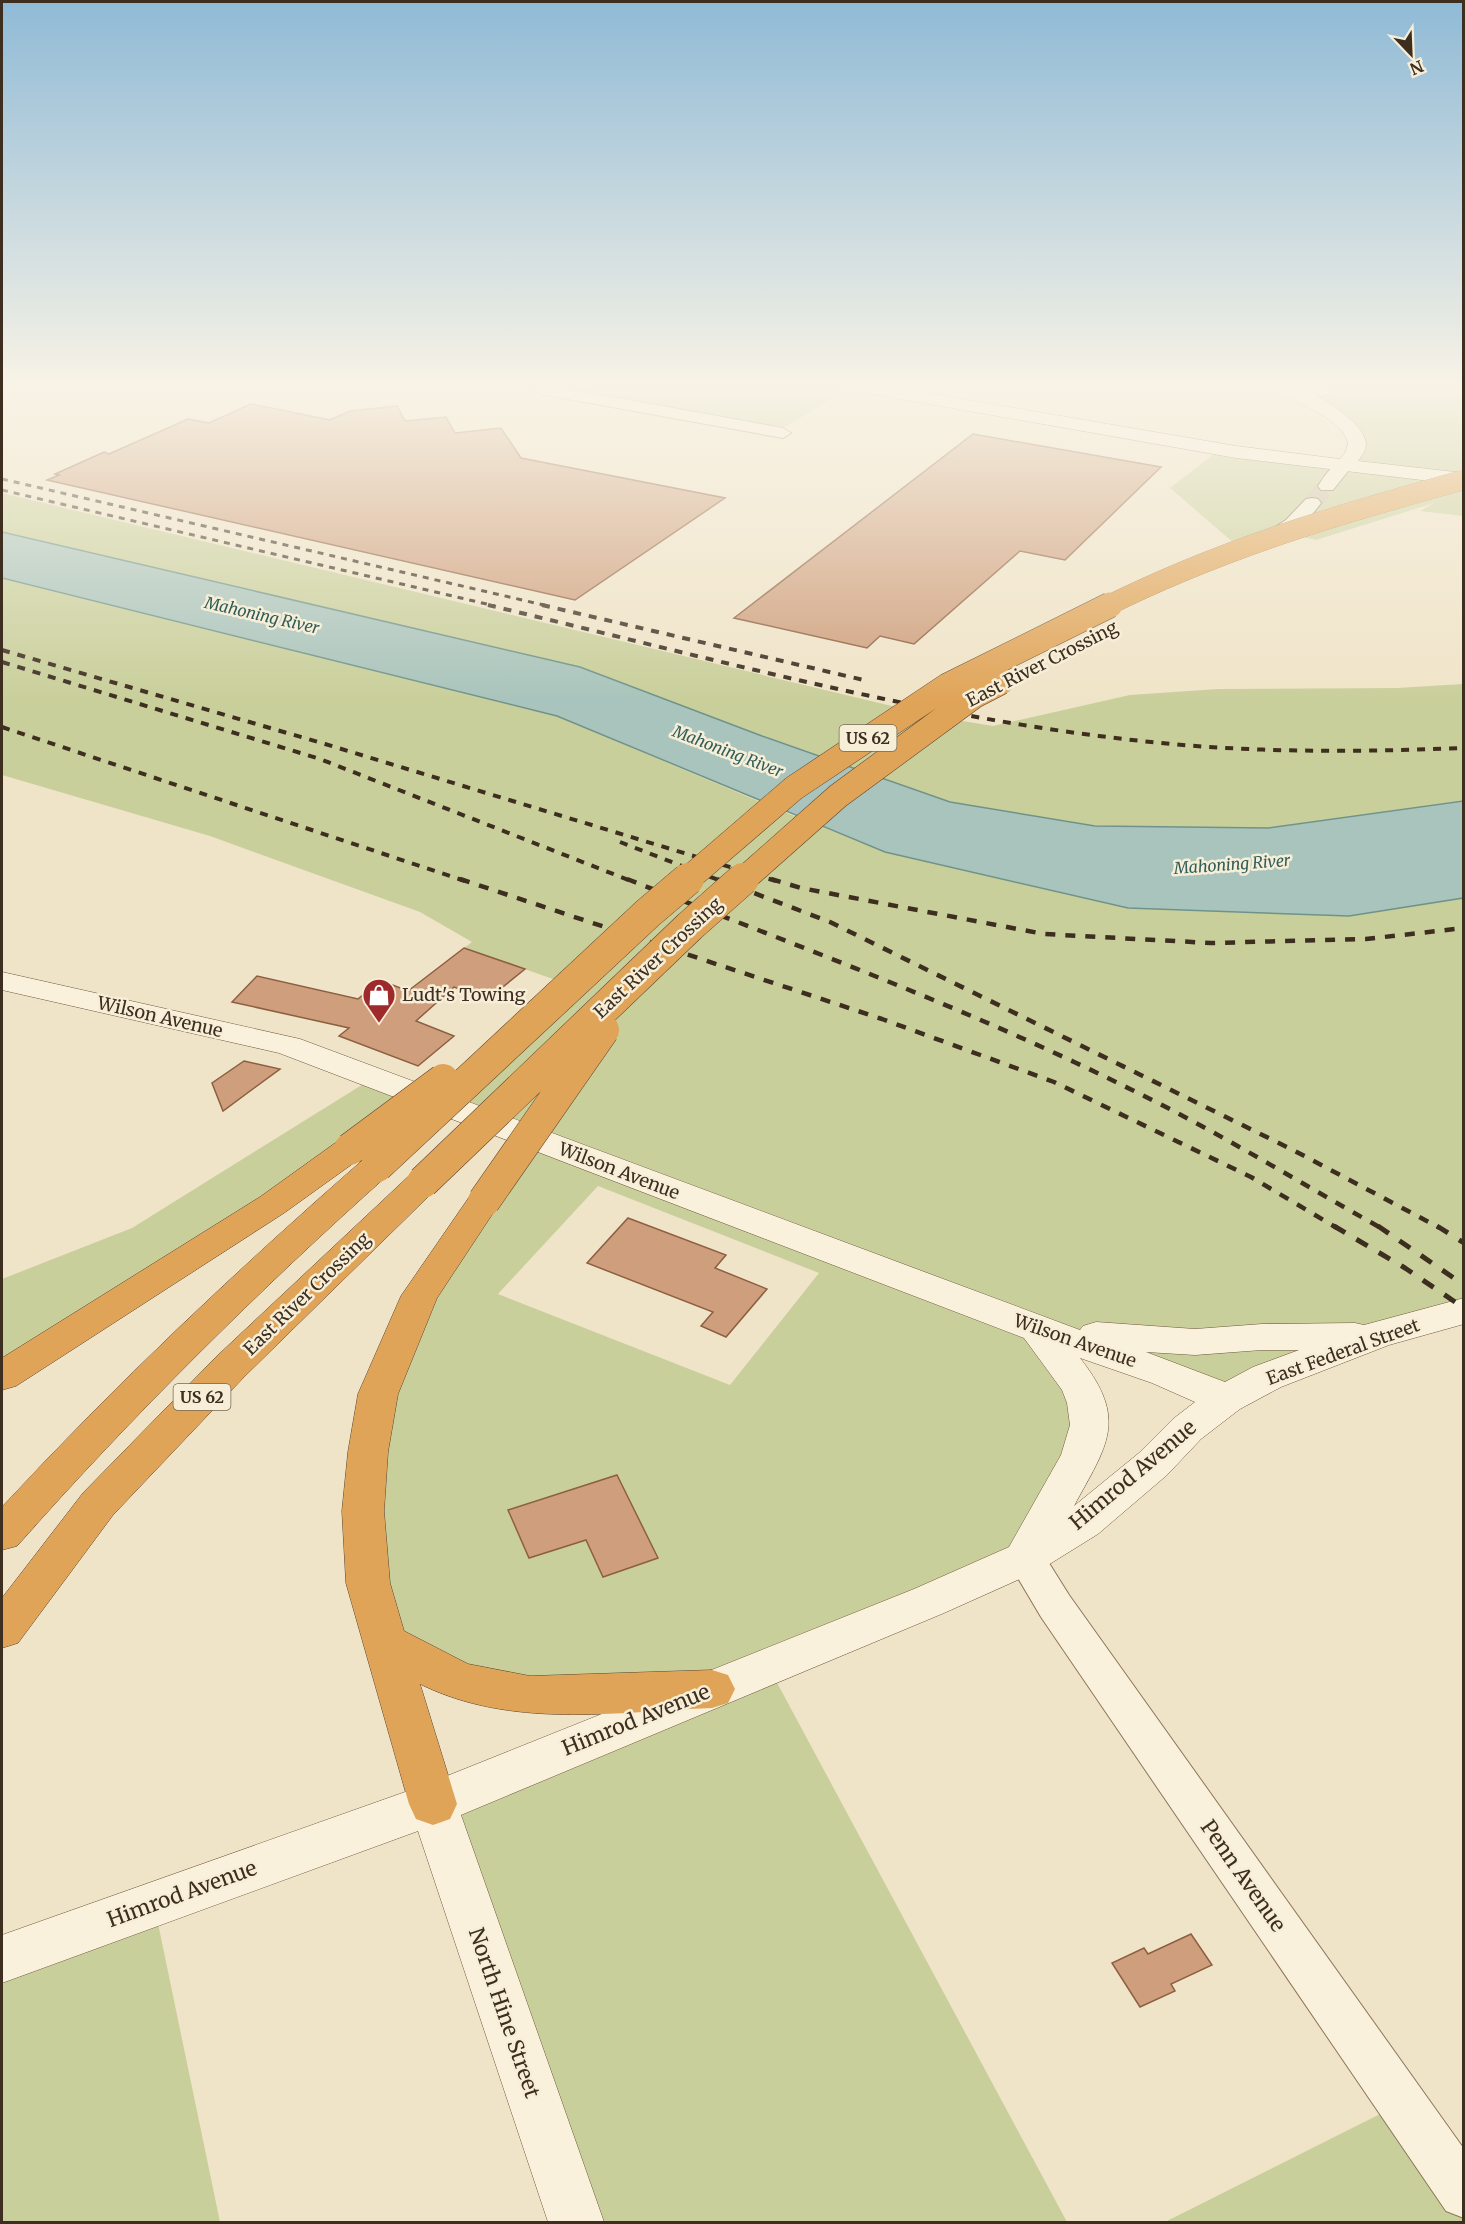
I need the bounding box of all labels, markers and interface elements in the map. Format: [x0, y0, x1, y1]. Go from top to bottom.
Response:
north arrow [1381, 24, 1441, 84]
text: N [1407, 56, 1427, 80]
water label: Mahoning River [202, 592, 322, 638]
street label: East River Crossing [962, 615, 1122, 712]
water label: Mahoning River [669, 720, 786, 781]
road number: US 62 [840, 725, 896, 751]
water label: Mahoning River [1172, 850, 1291, 878]
street label: East River Crossing [589, 892, 727, 1023]
shop icon: Ludt's Towing [361, 977, 397, 1024]
place label: Ludt's Towing [402, 983, 525, 1006]
street label: Wilson Avenue [94, 991, 225, 1042]
street label: Wilson Avenue [554, 1137, 683, 1204]
street label: East River Crossing [238, 1227, 375, 1360]
street label: Wilson Avenue [1010, 1308, 1139, 1372]
street label: East Federal Street [1263, 1313, 1423, 1390]
road number: US 62 [174, 1384, 230, 1410]
street label: Himrod Avenue [1064, 1414, 1202, 1535]
street label: Himrod Avenue [558, 1678, 714, 1762]
street label: Penn Avenue [1195, 1814, 1292, 1937]
street label: Himrod Avenue [103, 1854, 260, 1933]
street label: North Hine Street [463, 1924, 546, 2101]

